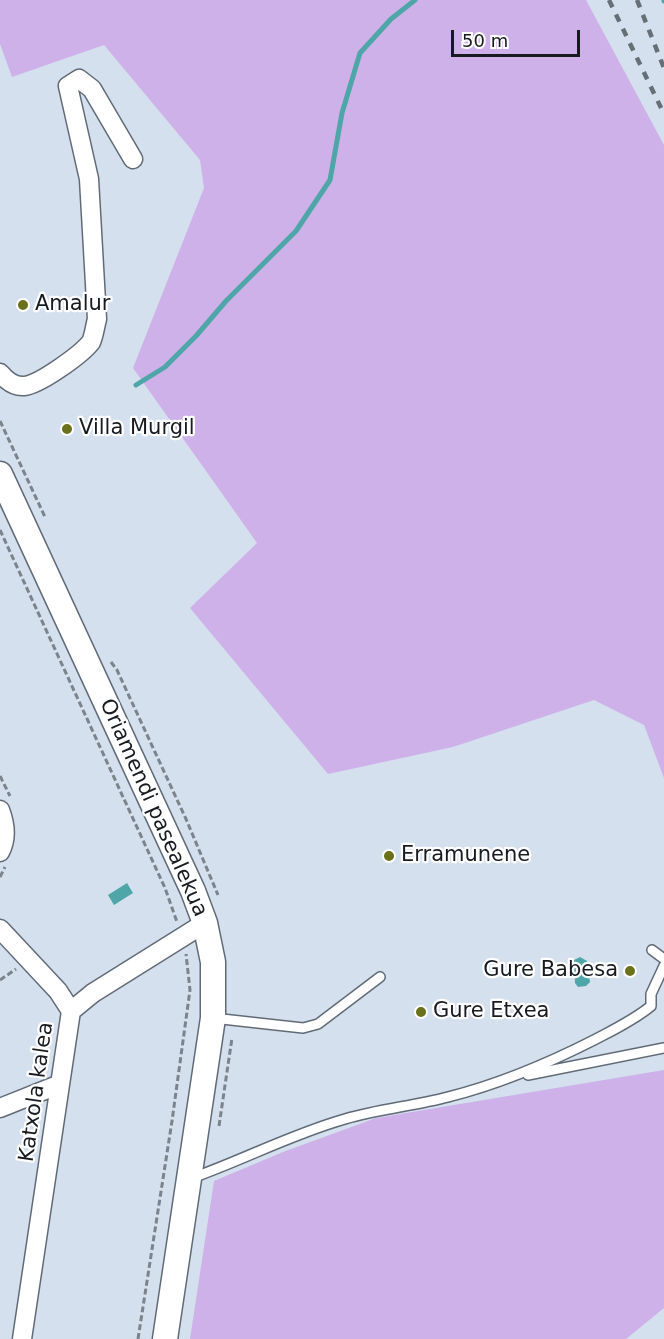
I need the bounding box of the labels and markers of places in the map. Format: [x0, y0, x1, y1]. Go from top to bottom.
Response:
place label: Amalur [35, 292, 110, 318]
marker: Amalur [16, 298, 30, 312]
place label: Villa Murgil [79, 416, 195, 442]
marker: Villa Murgil [60, 422, 74, 436]
place label: Erramunene [401, 843, 530, 869]
marker: Erramunene [382, 849, 396, 863]
place label: Gure Babesa [483, 958, 618, 984]
marker: Gure Babesa [623, 964, 637, 978]
place label: Gure Etxea [433, 999, 549, 1025]
marker: Gure Etxea [414, 1005, 428, 1019]

